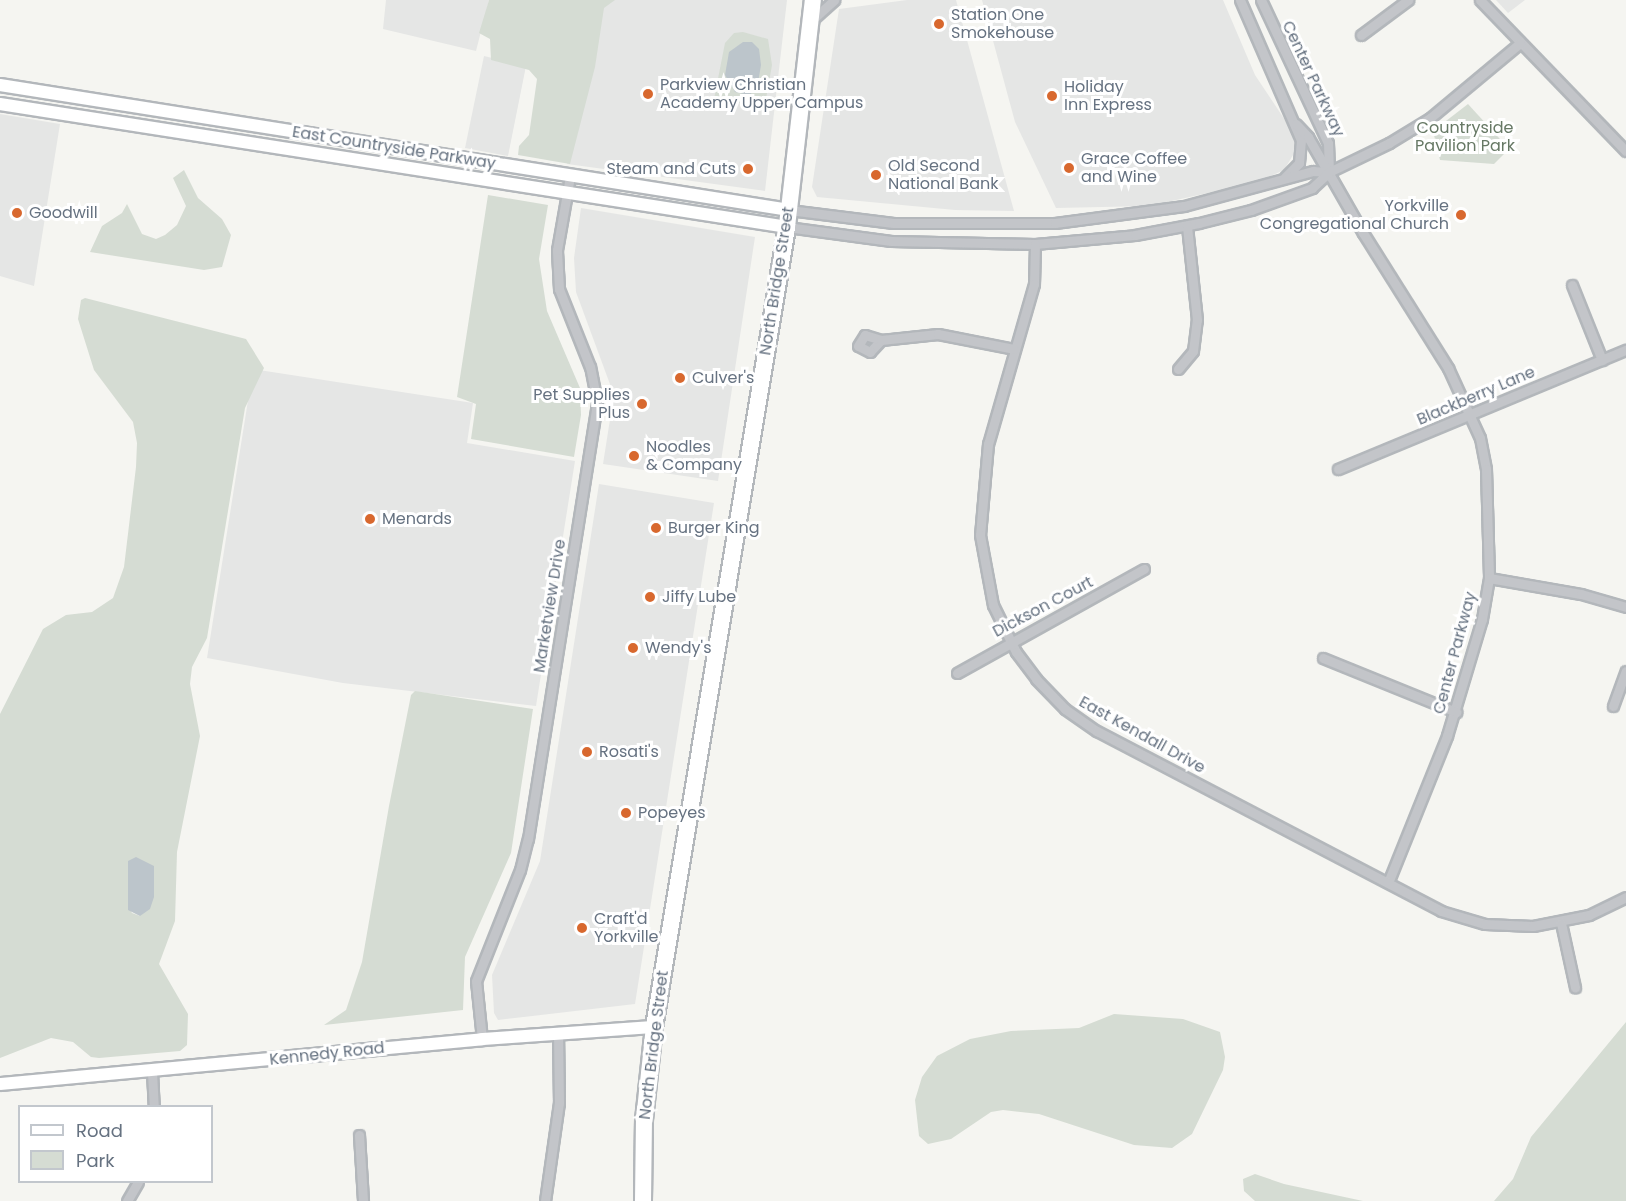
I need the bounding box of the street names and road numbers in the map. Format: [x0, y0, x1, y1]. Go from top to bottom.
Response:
street label: Center Parkway [1278, 18, 1348, 140]
street label: East Countryside Parkway [291, 122, 497, 174]
street label: North Bridge Street [756, 205, 798, 357]
street label: Blackberry Lane [1414, 362, 1538, 430]
street label: Marketview Drive [530, 538, 570, 674]
street label: Dickson Court [990, 572, 1096, 642]
street label: Center Parkway [1429, 590, 1481, 716]
street label: East Kendall Drive [1076, 692, 1208, 778]
street label: North Bridge Street [635, 969, 673, 1121]
street label: Kennedy Road [269, 1038, 385, 1070]

